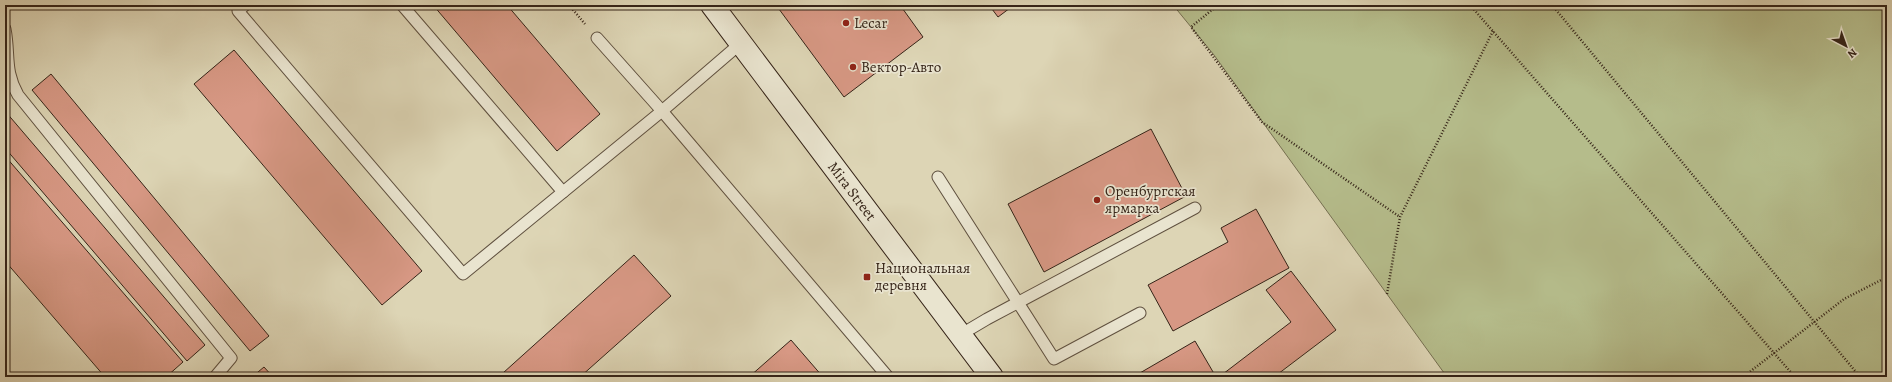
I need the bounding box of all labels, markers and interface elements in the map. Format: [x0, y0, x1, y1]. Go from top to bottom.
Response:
place label: Lecar [854, 13, 888, 33]
marker: Lecar [841, 18, 851, 28]
north arrow [1826, 26, 1866, 66]
text: N [1844, 45, 1860, 61]
place label: Вектор-Авто [861, 57, 941, 77]
marker: Вектор-Авто [848, 62, 858, 72]
street label: Mira Street [823, 157, 881, 225]
place label: Оренбургская ярмарка [1105, 181, 1196, 218]
marker: Оренбургская ярмарка [1092, 195, 1102, 205]
place label: Национальная деревня [874, 258, 970, 295]
marker: Национальная деревня [862, 272, 872, 282]

